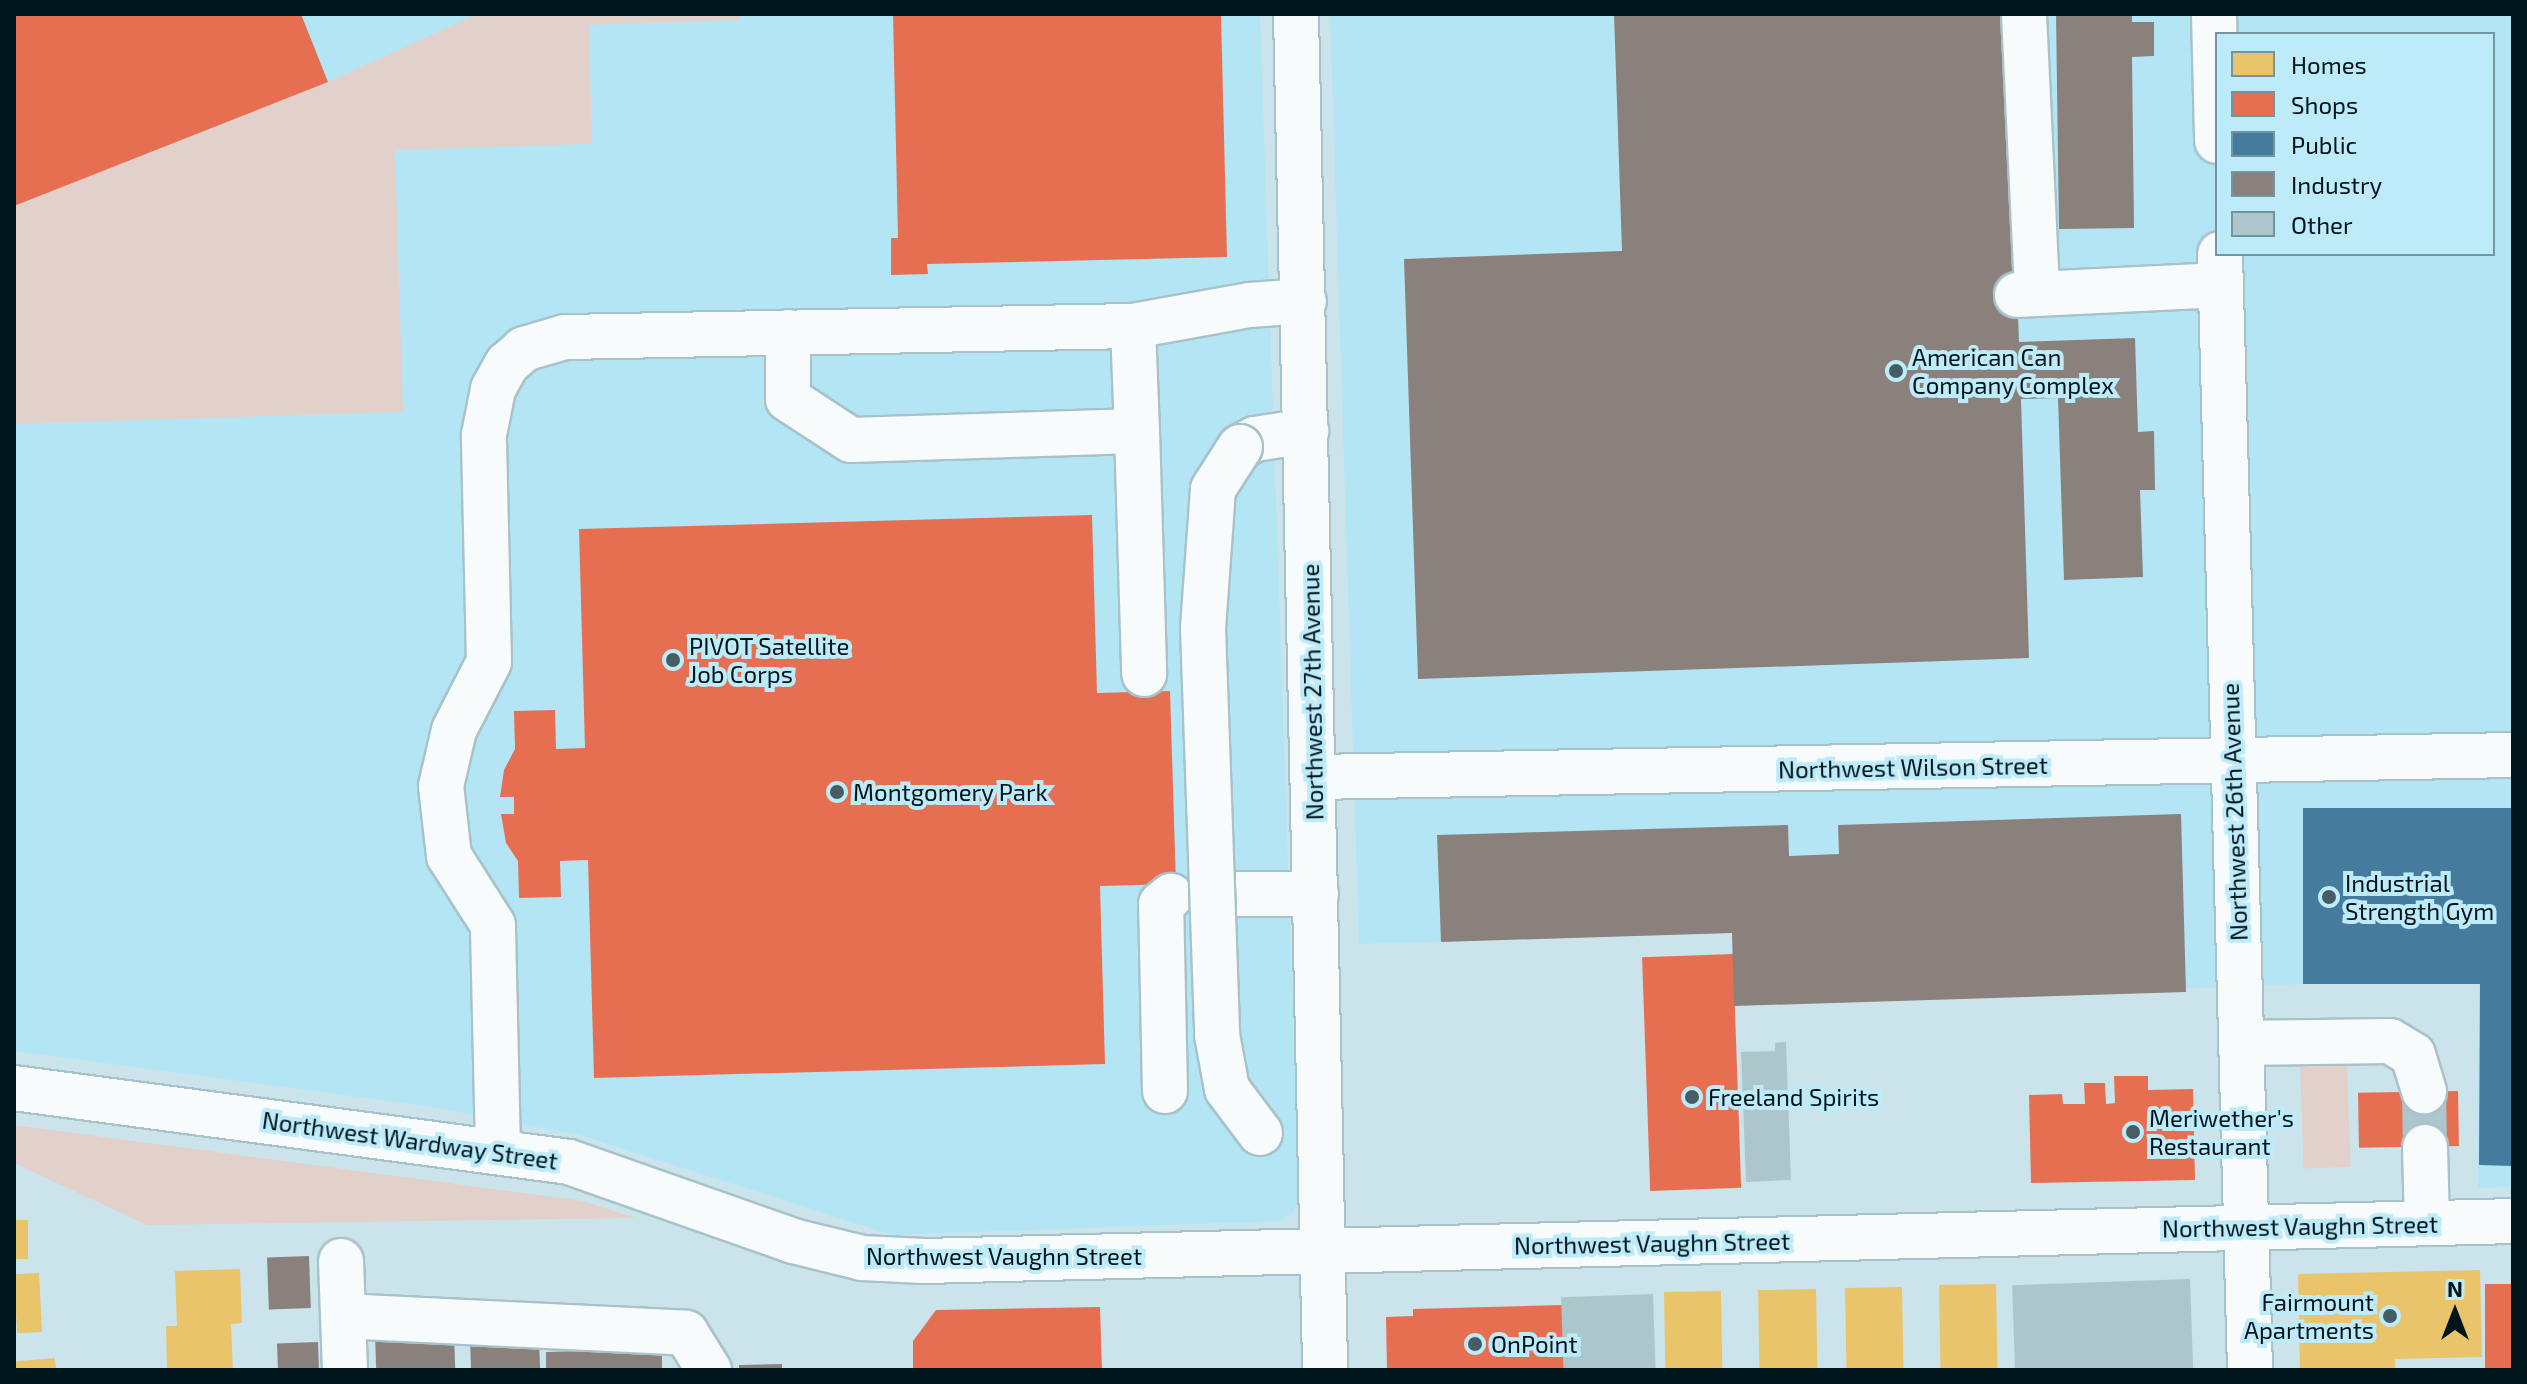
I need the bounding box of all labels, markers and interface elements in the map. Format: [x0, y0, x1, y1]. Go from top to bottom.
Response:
legend [2215, 32, 2495, 256]
text: Homes [2291, 50, 2367, 79]
text: Shops [2291, 90, 2358, 119]
text: Public [2291, 130, 2357, 159]
text: Industry [2291, 170, 2382, 199]
text: Other [2291, 210, 2353, 239]
place label: American Can Company Complex [1912, 343, 2114, 399]
marker: American Can Company Complex [1887, 362, 1905, 380]
street label: Northwest 27th Avenue [1295, 563, 1329, 821]
place label: PIVOT Satellite Job Corps [689, 632, 850, 688]
marker: PIVOT Satellite Job Corps [664, 651, 682, 669]
street label: Northwest 26th Avenue [2215, 682, 2253, 942]
street label: Northwest Wilson Street [1778, 750, 2048, 784]
place label: Montgomery Park [853, 778, 1048, 806]
marker: Montgomery Park [828, 783, 846, 801]
place label: Industrial Strength Gym [2345, 869, 2494, 925]
marker: Industrial Strength Gym [2320, 888, 2338, 906]
place label: Freeland Spirits [1708, 1083, 1879, 1111]
marker: Freeland Spirits [1683, 1088, 1701, 1106]
place label: Meriwether's Restaurant [2149, 1104, 2294, 1160]
street label: Northwest Wardway Street [260, 1105, 560, 1175]
marker: Meriwether's Restaurant [2124, 1123, 2142, 1141]
street label: Northwest Vaughn Street [2161, 1209, 2439, 1243]
street label: Northwest Vaughn Street [1513, 1226, 1791, 1260]
street label: Northwest Vaughn Street [866, 1242, 1142, 1270]
north arrow [2415, 1272, 2495, 1352]
text: N [2447, 1275, 2463, 1301]
place label: Fairmount Apartments [2244, 1288, 2374, 1344]
marker: Fairmount Apartments [2381, 1307, 2399, 1325]
place label: OnPoint [1491, 1330, 1578, 1358]
marker: OnPoint [1466, 1335, 1484, 1353]

